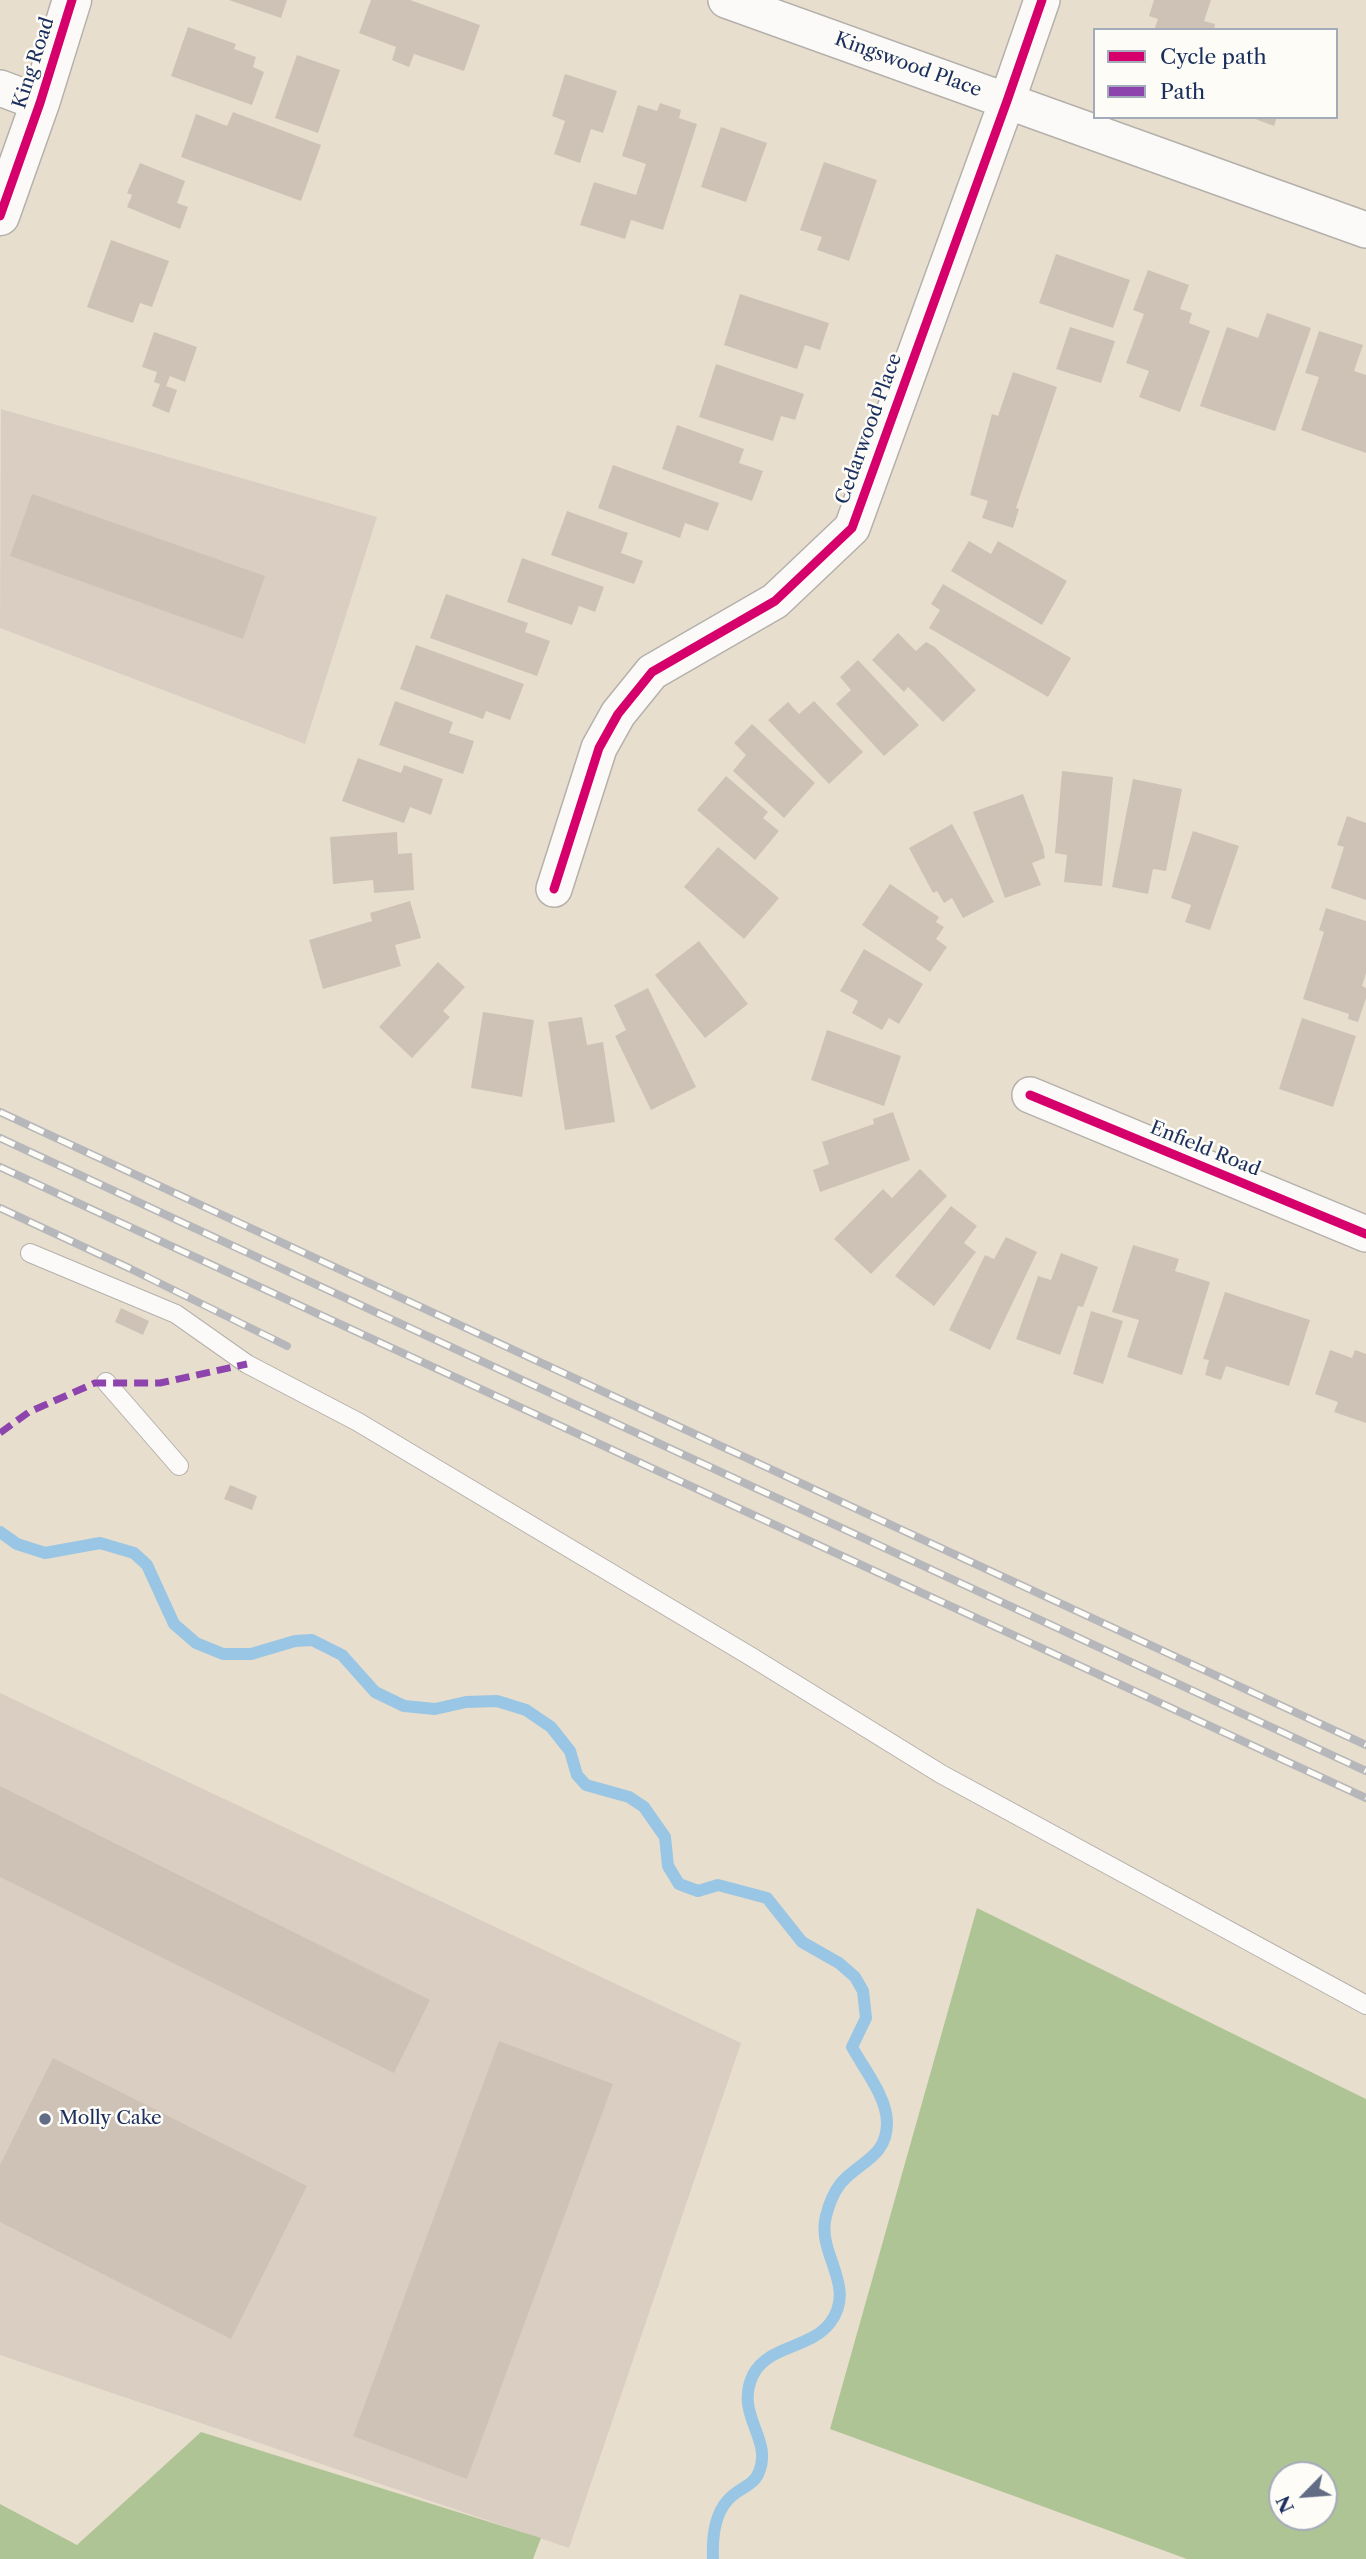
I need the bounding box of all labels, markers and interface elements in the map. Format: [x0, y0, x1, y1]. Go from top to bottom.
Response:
street label: King Road [9, 15, 59, 111]
street label: Kingswood Place [831, 28, 985, 102]
legend [1093, 28, 1338, 119]
text: Cycle path [1160, 44, 1267, 69]
text: Path [1160, 79, 1205, 104]
street label: Cedarwood Place [831, 350, 907, 508]
street label: Enfield Road [1147, 1117, 1263, 1181]
place label: Molly Cake [59, 2108, 162, 2130]
marker: Molly Cake [37, 2111, 53, 2127]
north arrow [1268, 2461, 1338, 2531]
text: N [1271, 2492, 1299, 2517]

